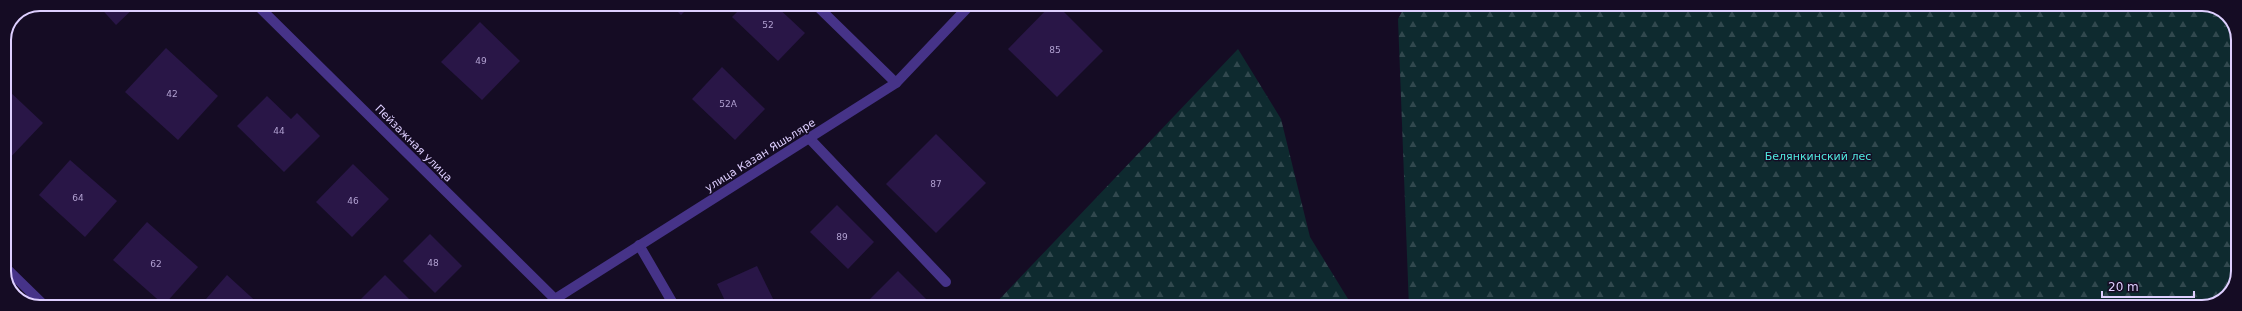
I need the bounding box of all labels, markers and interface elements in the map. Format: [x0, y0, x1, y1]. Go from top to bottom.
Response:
house number: 52 [762, 20, 774, 30]
house number: 85 [1049, 45, 1061, 55]
house number: 49 [475, 56, 487, 66]
house number: 42 [166, 89, 178, 99]
house number: 52А [719, 99, 738, 109]
street label: Пейзажная улица [372, 102, 455, 185]
street label: улица Казан Яшьляре [703, 116, 818, 195]
house number: 44 [273, 126, 285, 136]
park label: Белянкинский лес [1765, 150, 1871, 163]
house number: 87 [930, 179, 942, 189]
house number: 64 [72, 193, 84, 203]
house number: 46 [347, 196, 359, 206]
house number: 89 [836, 232, 848, 242]
house number: 48 [427, 258, 439, 268]
house number: 62 [150, 259, 162, 269]
scale bar [2102, 273, 2194, 299]
text: 20 m [2108, 280, 2139, 294]

